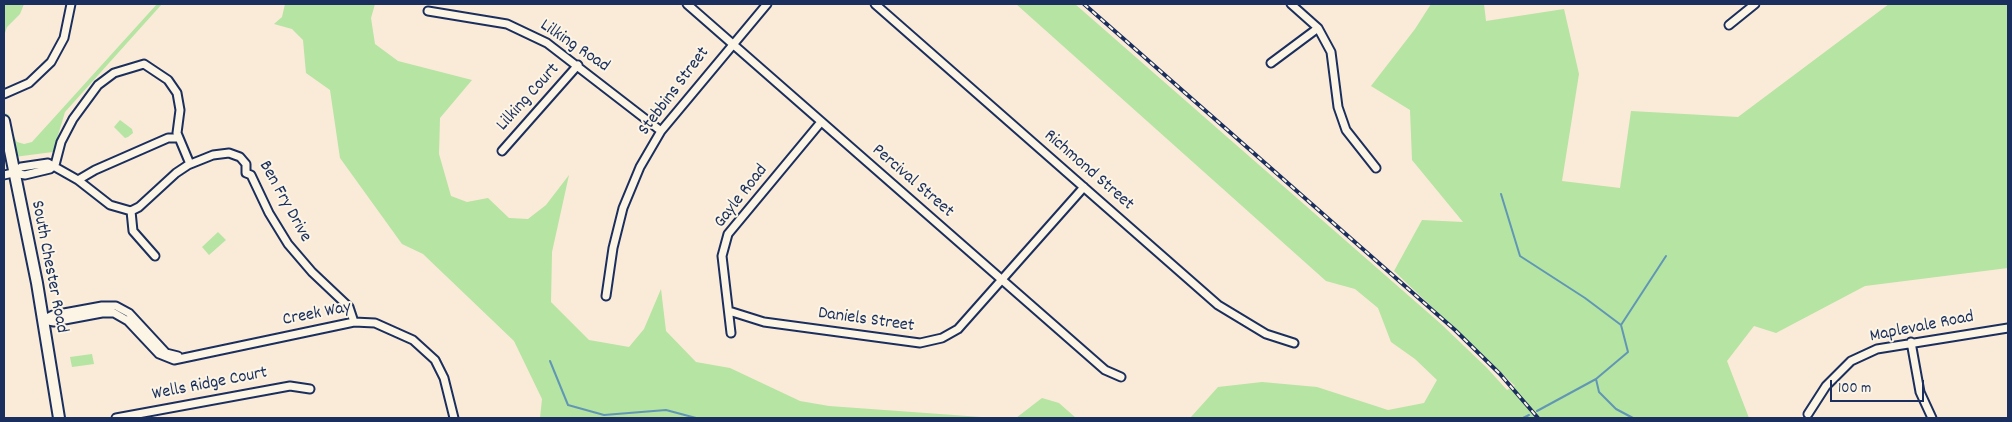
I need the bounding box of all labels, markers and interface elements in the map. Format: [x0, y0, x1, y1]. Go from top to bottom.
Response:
street label: Lilking Road [535, 16, 613, 78]
street label: Stebbins Street [635, 44, 715, 140]
street label: Lilking Court [493, 60, 565, 136]
street label: Richmond Street [1038, 126, 1138, 216]
street label: Percival Street [867, 141, 957, 223]
street label: Ben Fry Drive [253, 158, 315, 246]
street label: Gayle Road [710, 161, 774, 233]
street label: South Chester Road [25, 199, 71, 335]
street label: Creek Way [281, 298, 353, 332]
street label: Daniels Street [816, 304, 916, 338]
street label: Maplevale Road [1868, 307, 1976, 349]
street label: Wells Ridge Court [151, 363, 269, 407]
scale bar [1832, 370, 1926, 402]
text: 100 m [1838, 378, 1871, 400]

